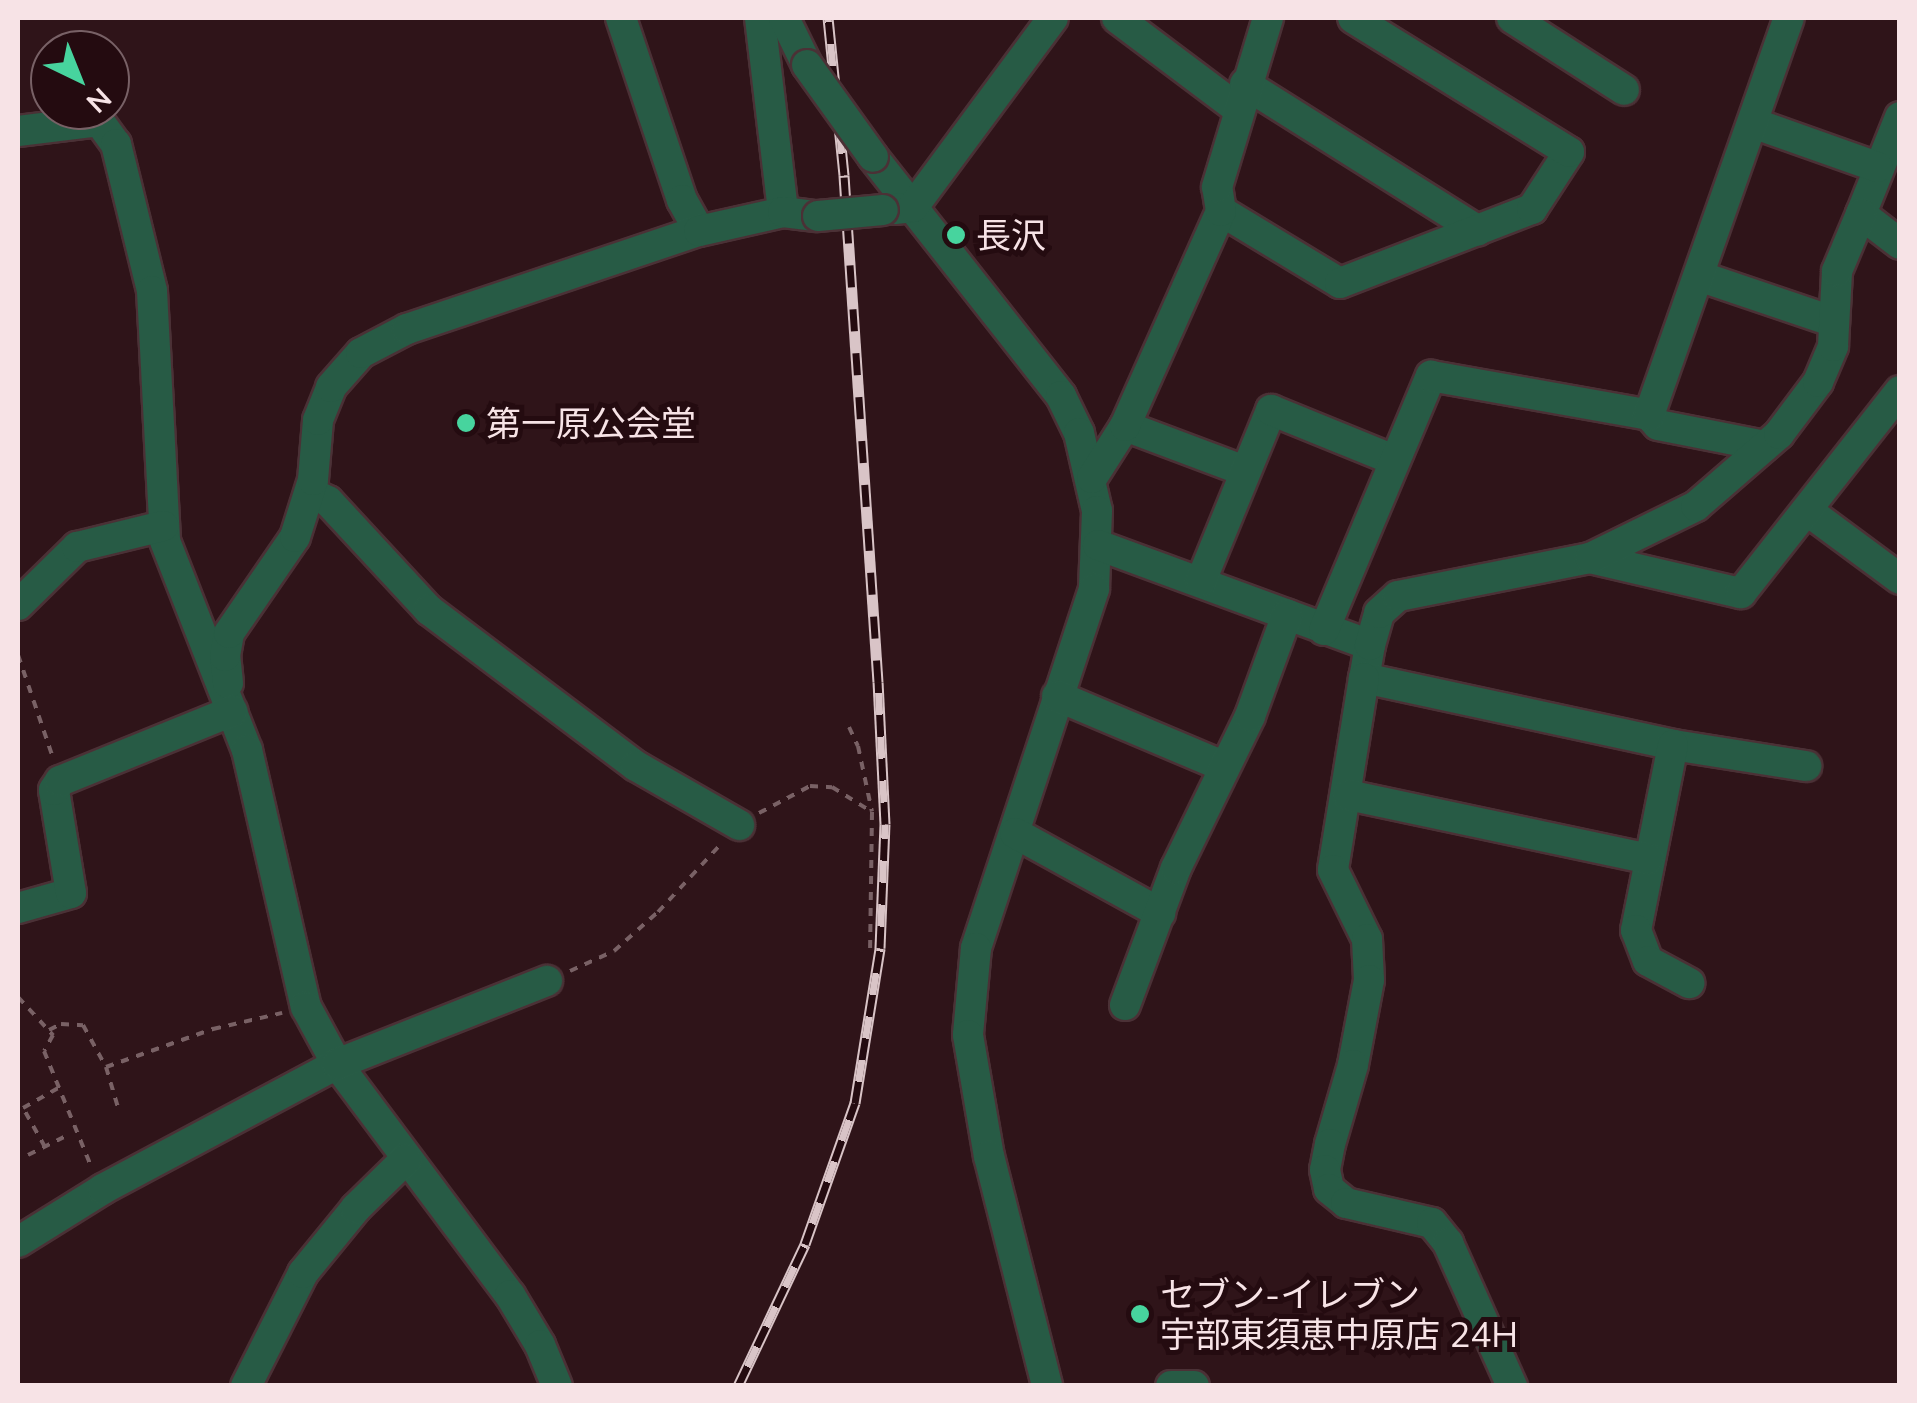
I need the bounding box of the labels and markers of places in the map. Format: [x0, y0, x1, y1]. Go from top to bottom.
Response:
place label: 長沢 [976, 214, 1046, 256]
marker: 長沢 [945, 224, 967, 246]
place label: 第一原公会堂 [486, 402, 696, 444]
marker: 第一原公会堂 [455, 412, 477, 434]
place label: セブン-イレブン 宇部東須恵中原店 24H [1160, 1273, 1518, 1355]
marker: セブン-イレブン 宇部東須恵中原店 24H [1129, 1303, 1151, 1325]

